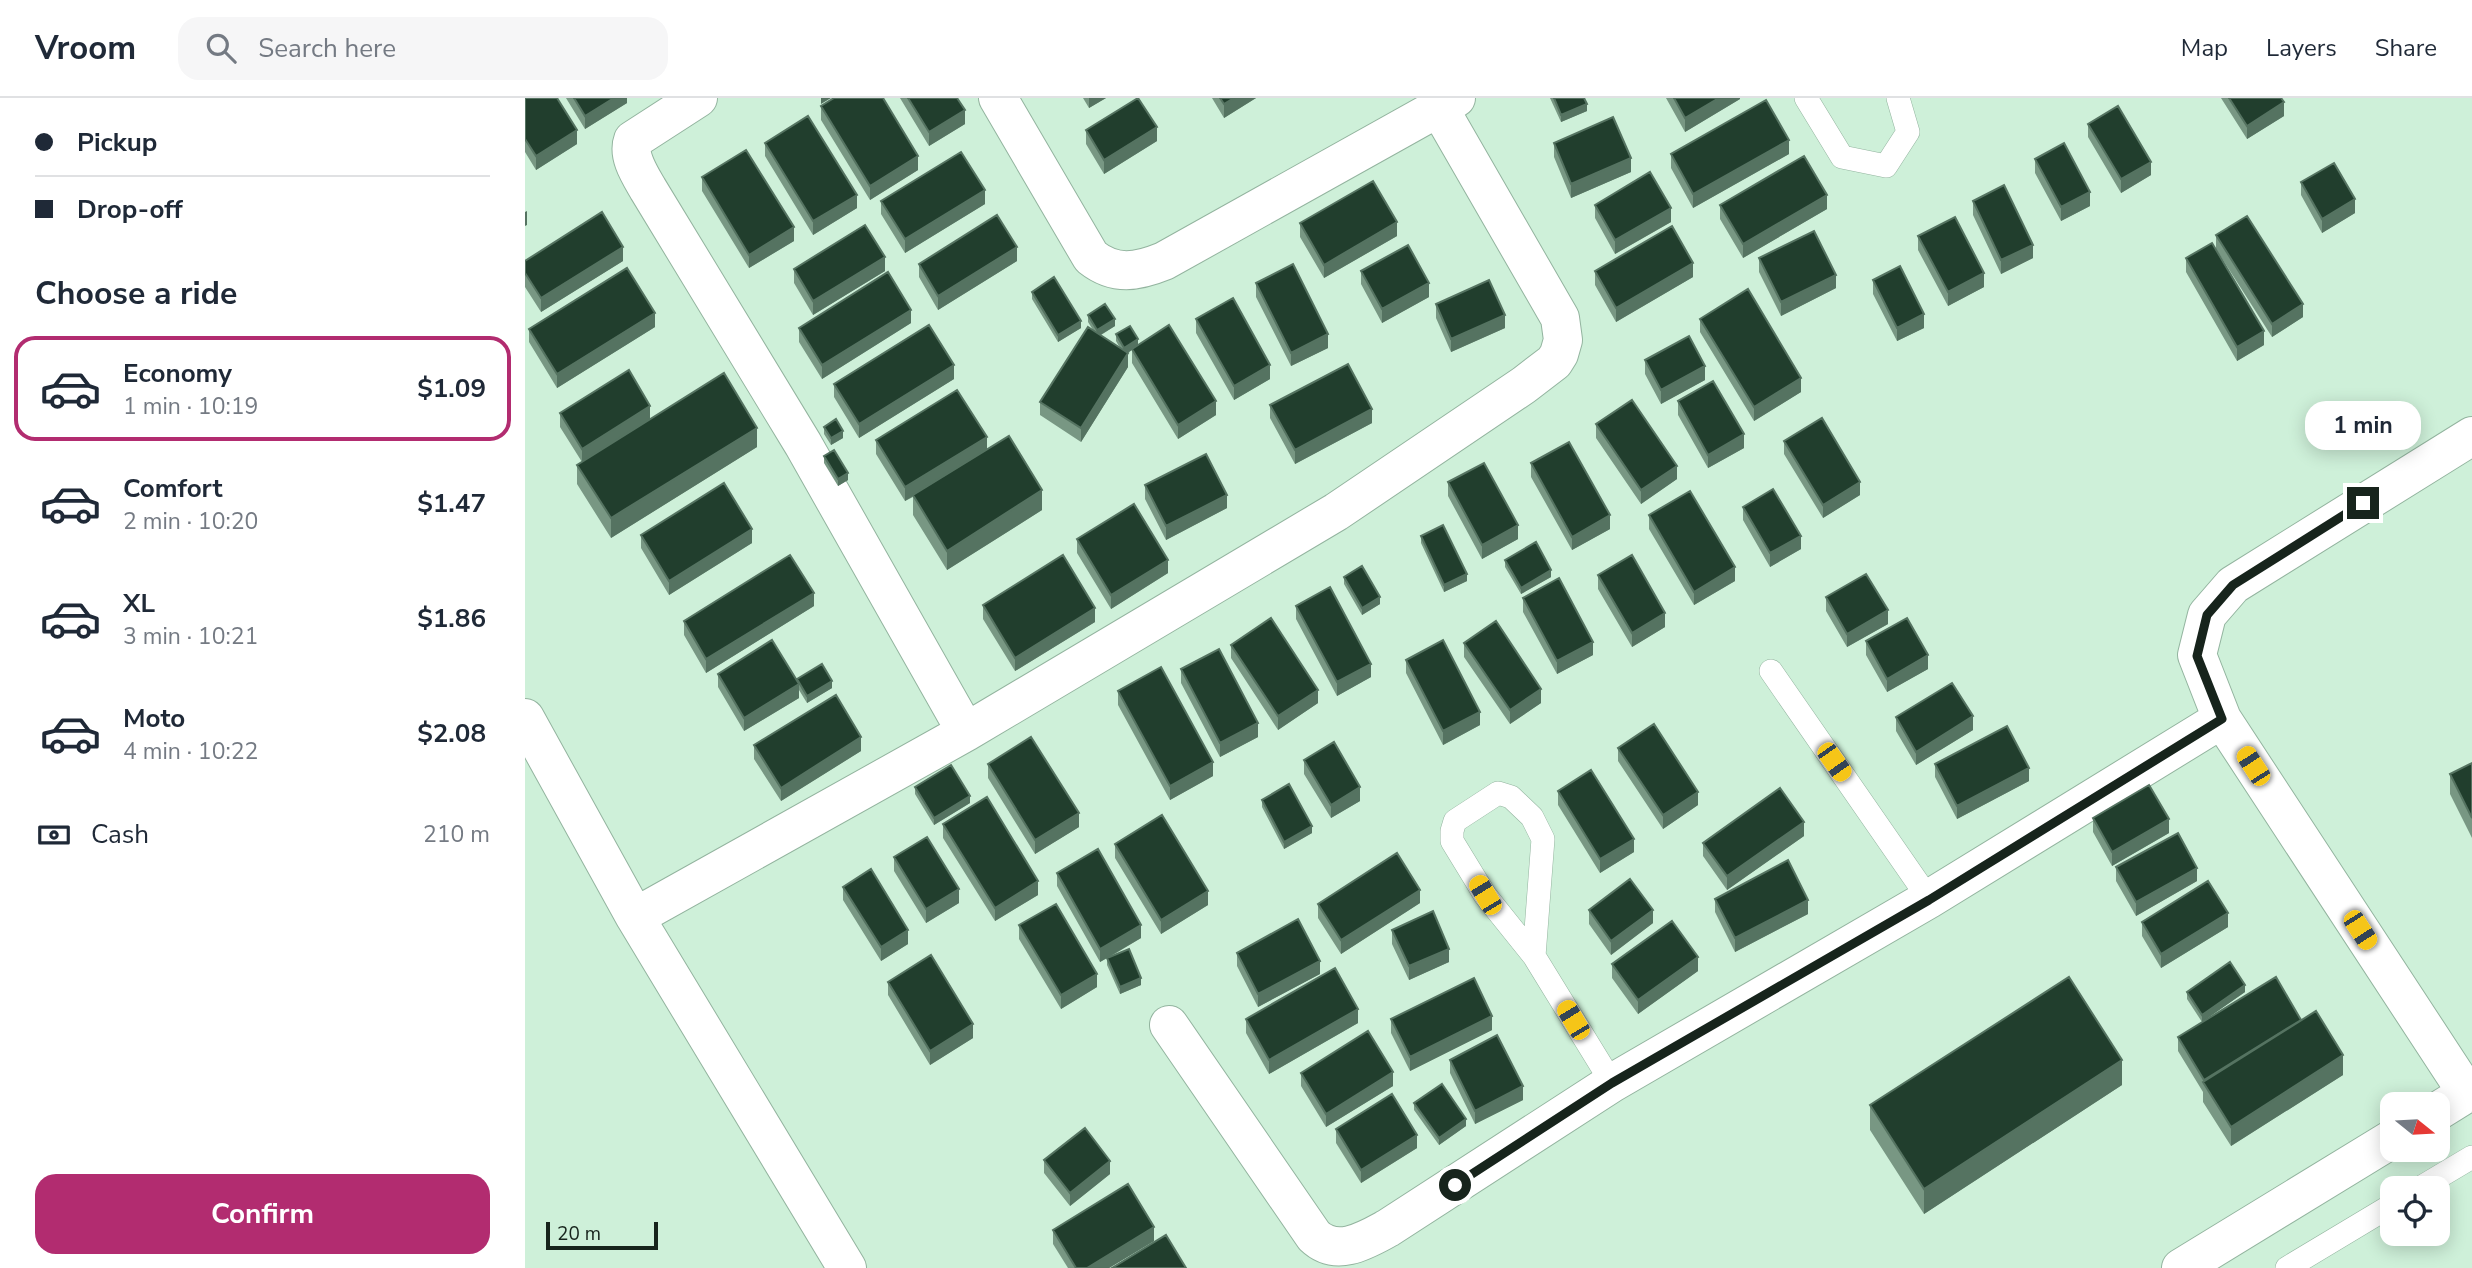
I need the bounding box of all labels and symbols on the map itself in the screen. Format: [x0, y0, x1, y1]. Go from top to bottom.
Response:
callout: 1 min [2305, 402, 2421, 450]
route end [2347, 487, 2379, 519]
car [1814, 739, 1855, 785]
car [2233, 743, 2274, 789]
car [1466, 872, 1505, 918]
car [2340, 907, 2381, 953]
car [1554, 997, 1593, 1043]
north arrow [2380, 1092, 2450, 1162]
route start [1439, 1169, 1471, 1201]
scale bar [546, 1219, 658, 1251]

